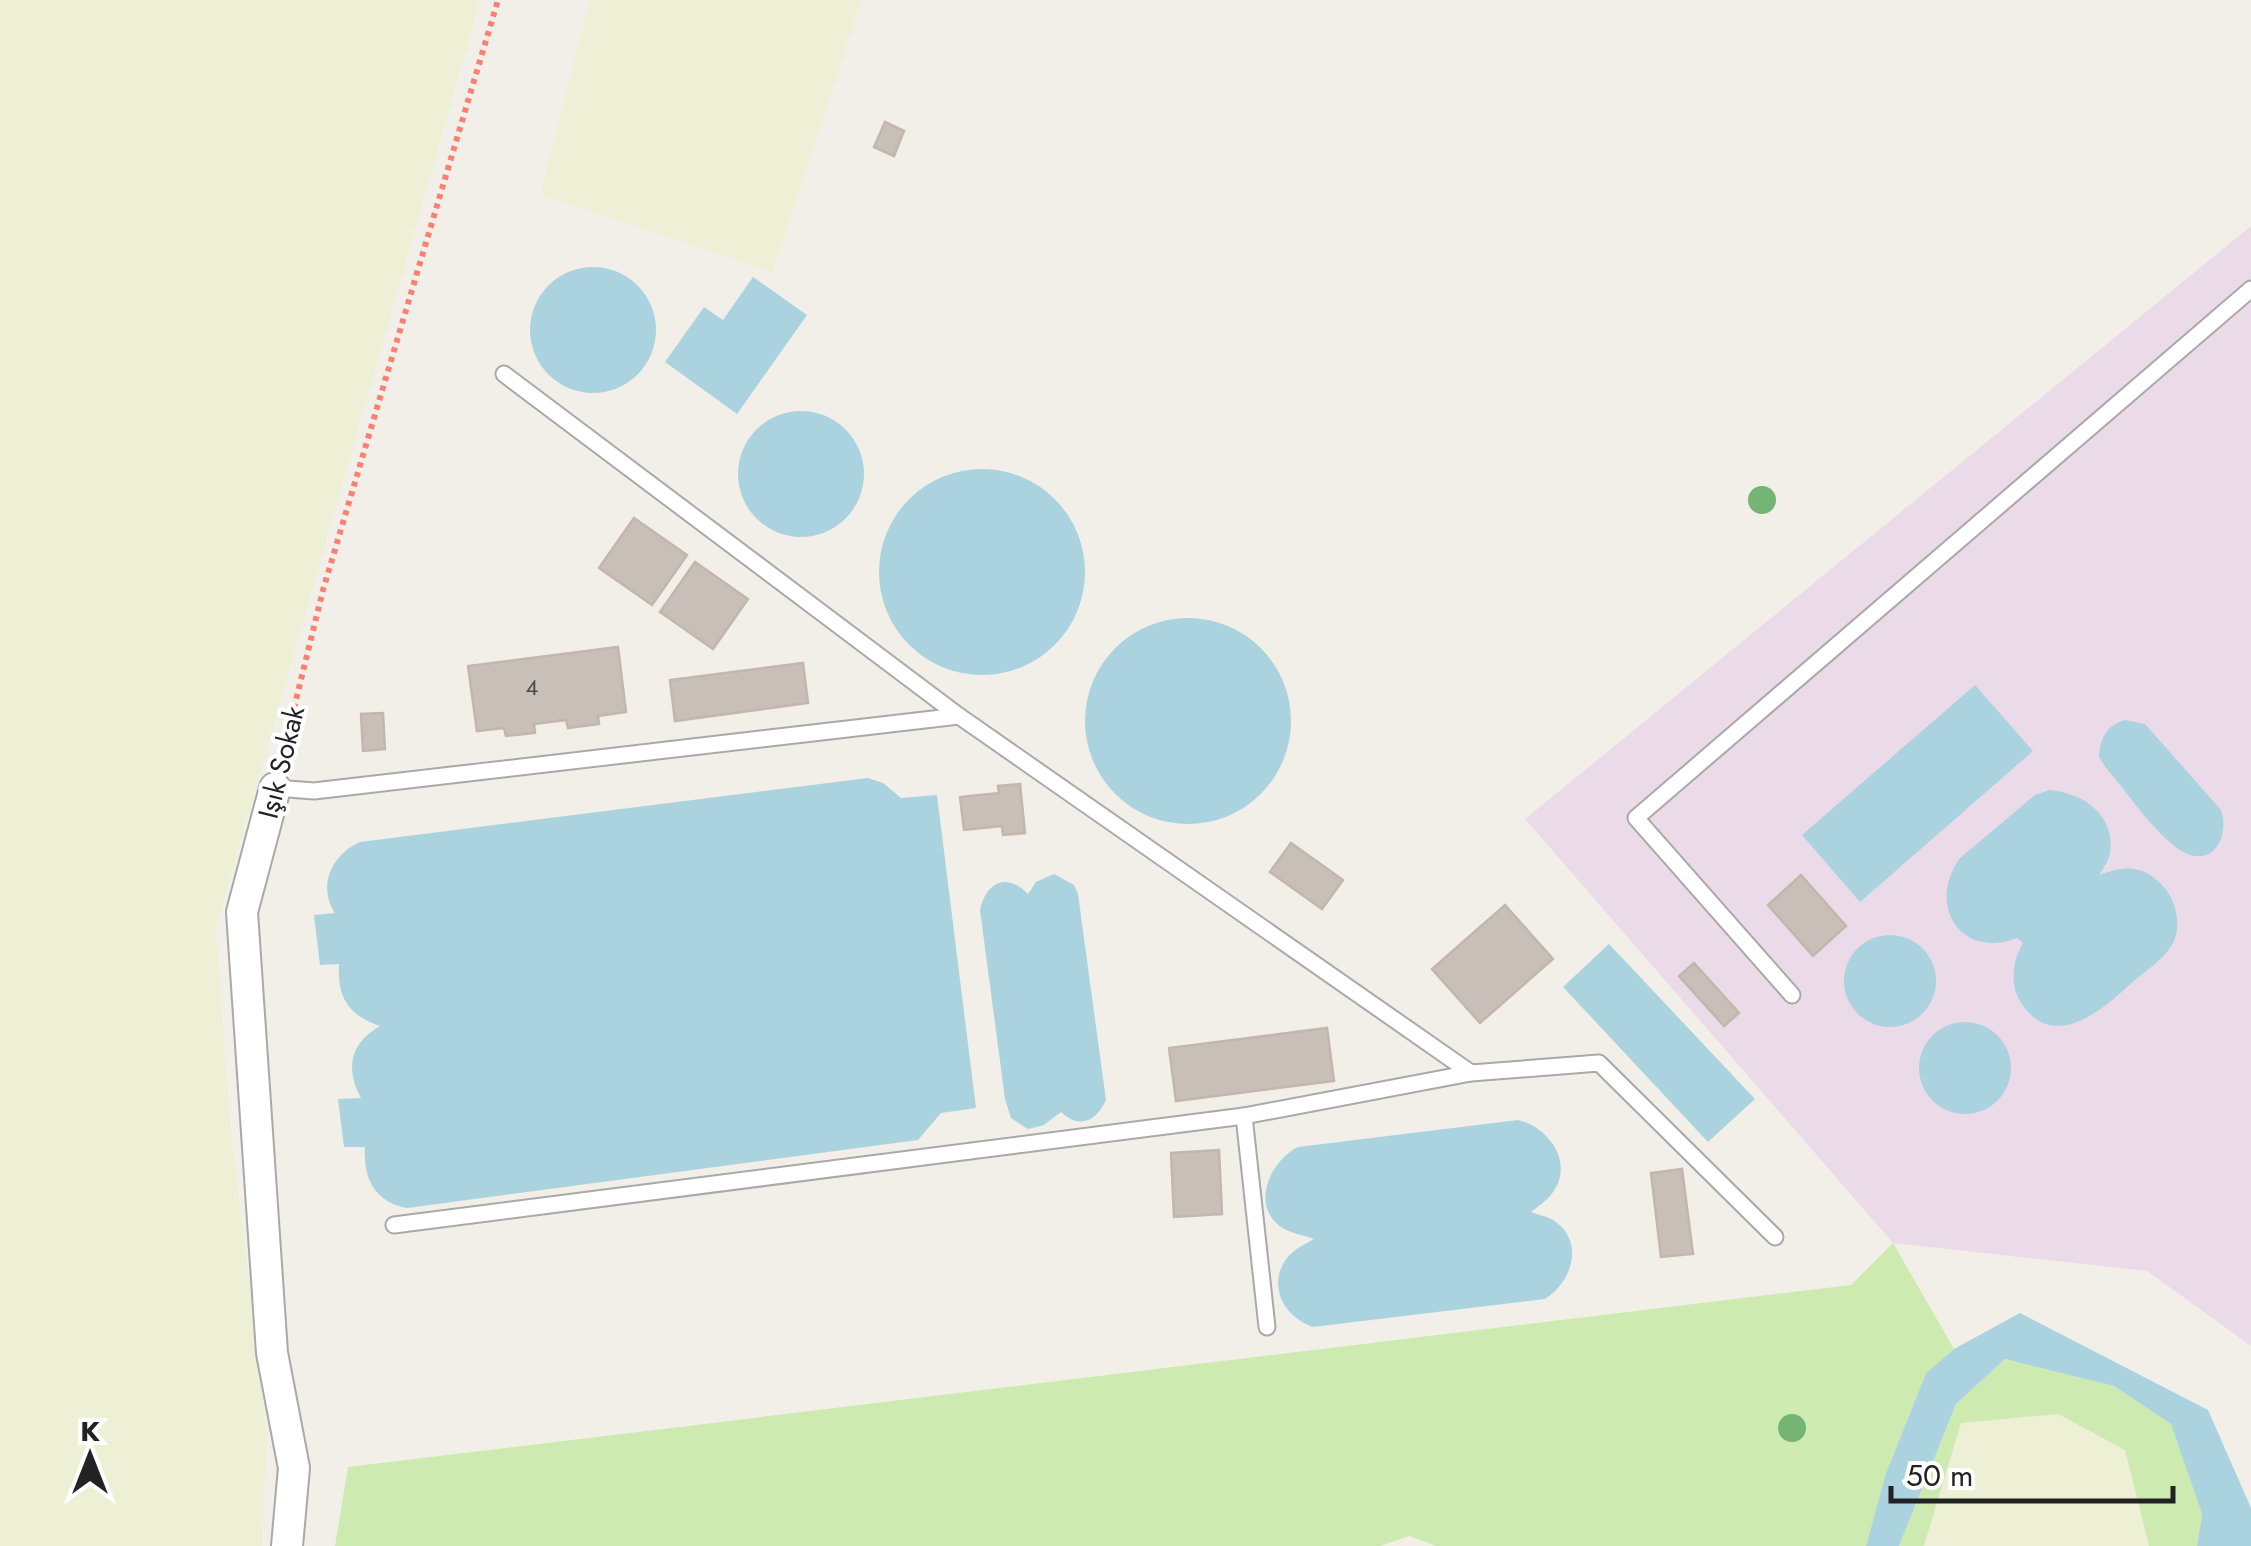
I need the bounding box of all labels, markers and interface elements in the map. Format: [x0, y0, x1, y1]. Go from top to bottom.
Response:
house number: 4 [526, 671, 539, 703]
street label: Işık Sokak [248, 701, 315, 823]
north arrow [40, 1406, 140, 1506]
text: K [80, 1411, 100, 1452]
scale bar [1891, 1441, 2174, 1503]
text: 50 m [1906, 1454, 1973, 1497]

